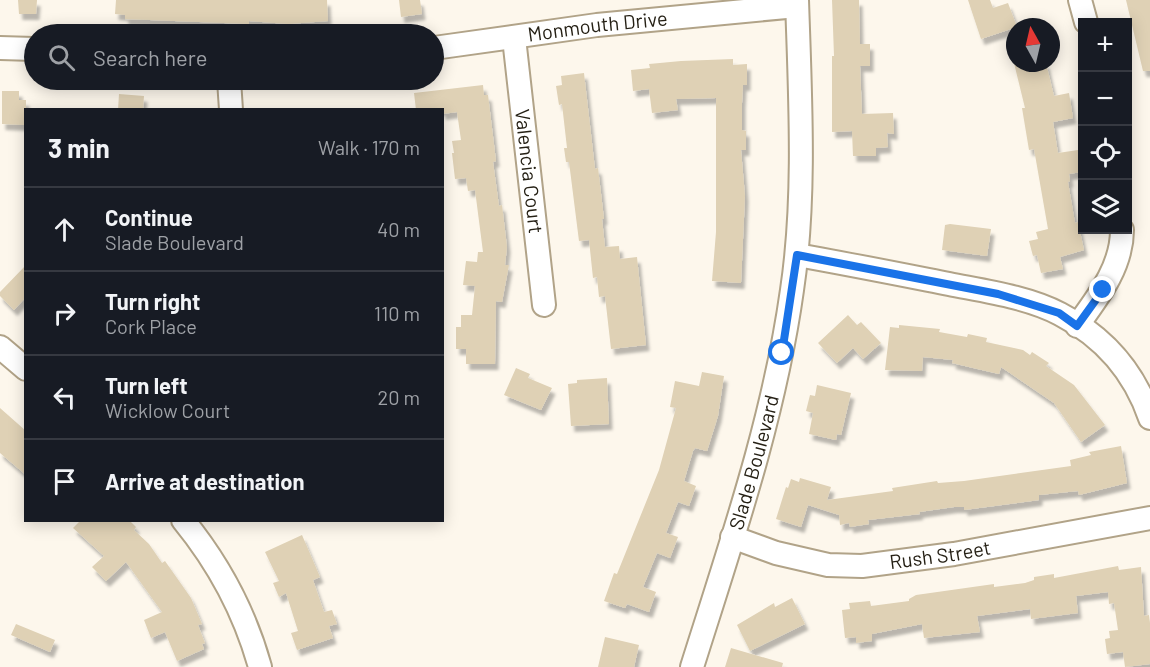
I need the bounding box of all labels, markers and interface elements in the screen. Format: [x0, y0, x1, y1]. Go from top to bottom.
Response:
street label: Monmouth Drive [526, 5, 668, 46]
north arrow [1006, 18, 1060, 72]
map controls [1078, 18, 1132, 234]
button: + [1078, 18, 1132, 72]
search box [24, 24, 444, 90]
icon: search [45, 41, 78, 74]
text: Search here [93, 44, 207, 70]
button: − [1078, 72, 1132, 126]
street label: Valencia Court [511, 107, 549, 235]
button: locate [1078, 126, 1132, 180]
text: 3 min [48, 132, 110, 163]
text: Walk · 170 m [318, 135, 420, 159]
button: layers [1078, 180, 1132, 234]
text: Continue [105, 204, 193, 230]
icon: ahead [48, 213, 81, 246]
text: 40 m [377, 217, 420, 241]
text: Slade Boulevard [105, 230, 244, 254]
route end [1089, 276, 1115, 302]
text: Turn right [105, 288, 200, 314]
icon: right [48, 297, 81, 330]
text: 110 m [374, 301, 420, 325]
text: Cork Place [105, 314, 197, 338]
route start [768, 339, 794, 365]
text: Turn left [105, 372, 188, 398]
icon: left [48, 381, 81, 414]
text: 20 m [377, 385, 420, 409]
street label: Slade Boulevard [723, 392, 783, 532]
text: Wicklow Court [105, 398, 230, 422]
icon: arrive [48, 465, 81, 498]
text: Arrive at destination [105, 468, 304, 494]
street label: Rush Street [888, 535, 992, 573]

